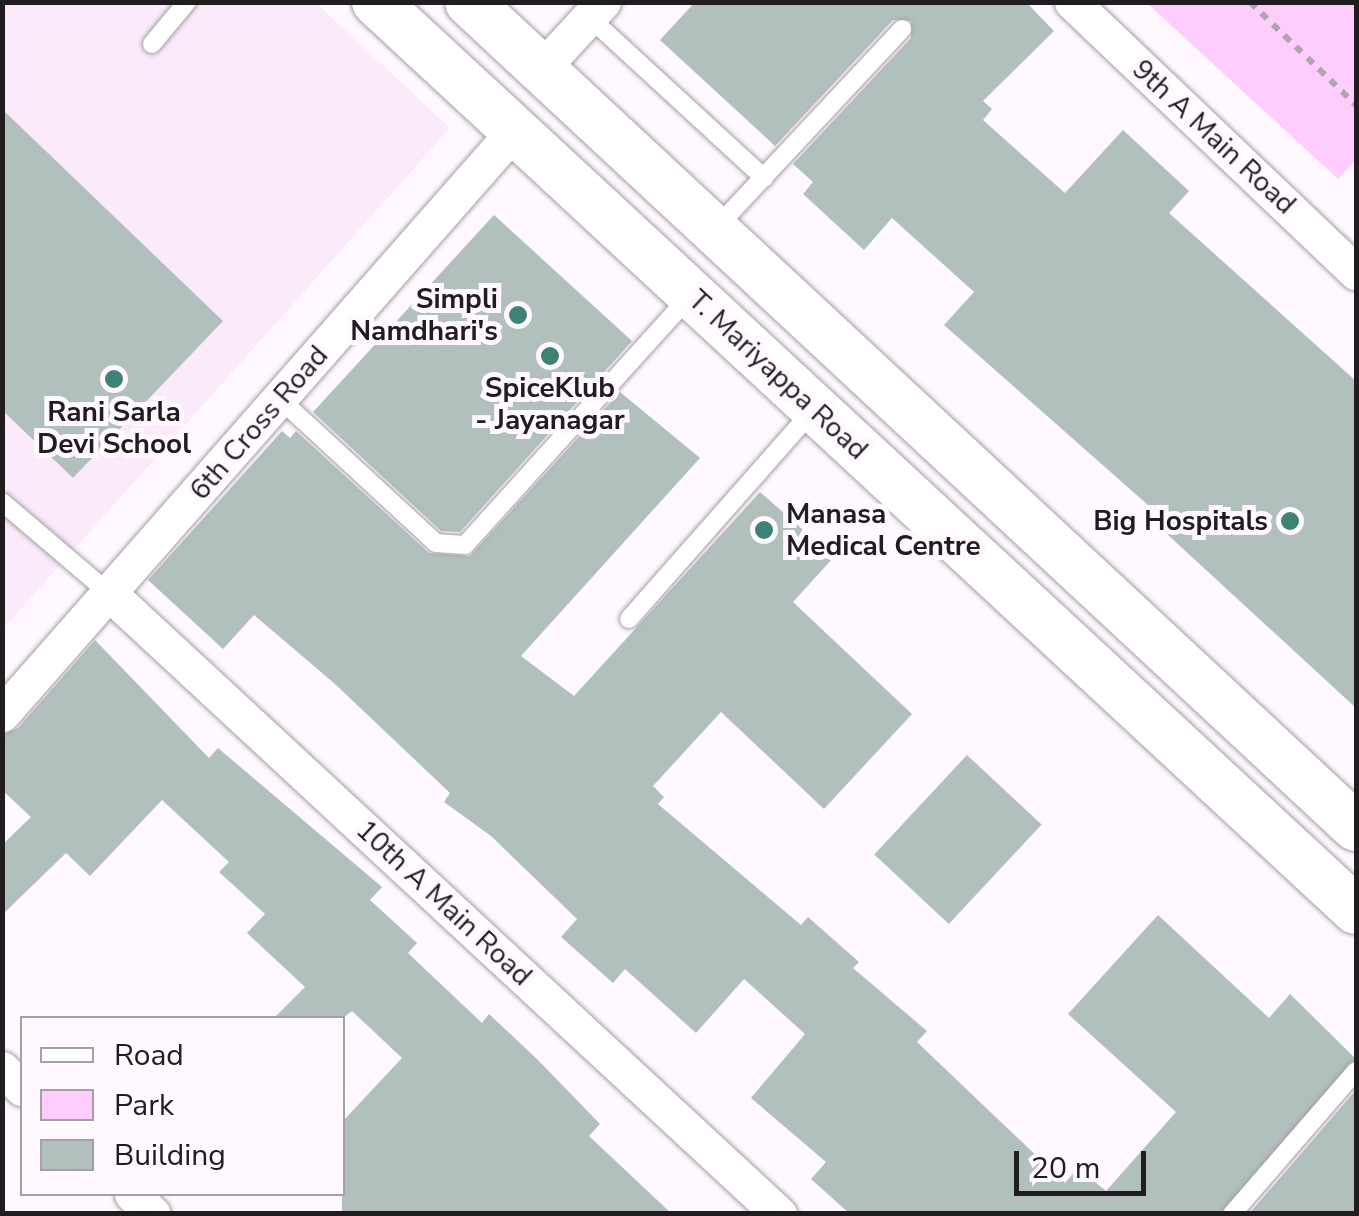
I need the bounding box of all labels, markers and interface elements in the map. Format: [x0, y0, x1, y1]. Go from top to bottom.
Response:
street label: 9th A Main Road [1125, 53, 1303, 221]
place label: Simpli Namdhari's [350, 282, 498, 348]
street label: T. Mariyappa Road [681, 283, 875, 467]
marker: Simpli Namdhari's [507, 304, 529, 326]
street label: 6th Cross Road [183, 339, 335, 507]
marker: SpiceKlub - Jayanagar [539, 345, 561, 367]
marker: Rani Sarla Devi School [103, 368, 125, 390]
place label: SpiceKlub - Jayanagar [475, 371, 625, 437]
place label: Rani Sarla Devi School [37, 395, 191, 461]
place label: Manasa Medical Centre [786, 497, 981, 563]
place label: Big Hospitals [1093, 504, 1268, 538]
marker: Big Hospitals [1277, 508, 1303, 534]
marker: Manasa Medical Centre [751, 517, 777, 543]
street label: 10th A Main Road [349, 813, 539, 993]
legend [20, 1016, 345, 1196]
text: Road [114, 1035, 184, 1076]
text: Park [114, 1085, 174, 1126]
scale bar [1019, 1131, 1152, 1193]
text: Building [114, 1135, 226, 1176]
text: 20 m [1031, 1148, 1100, 1189]

